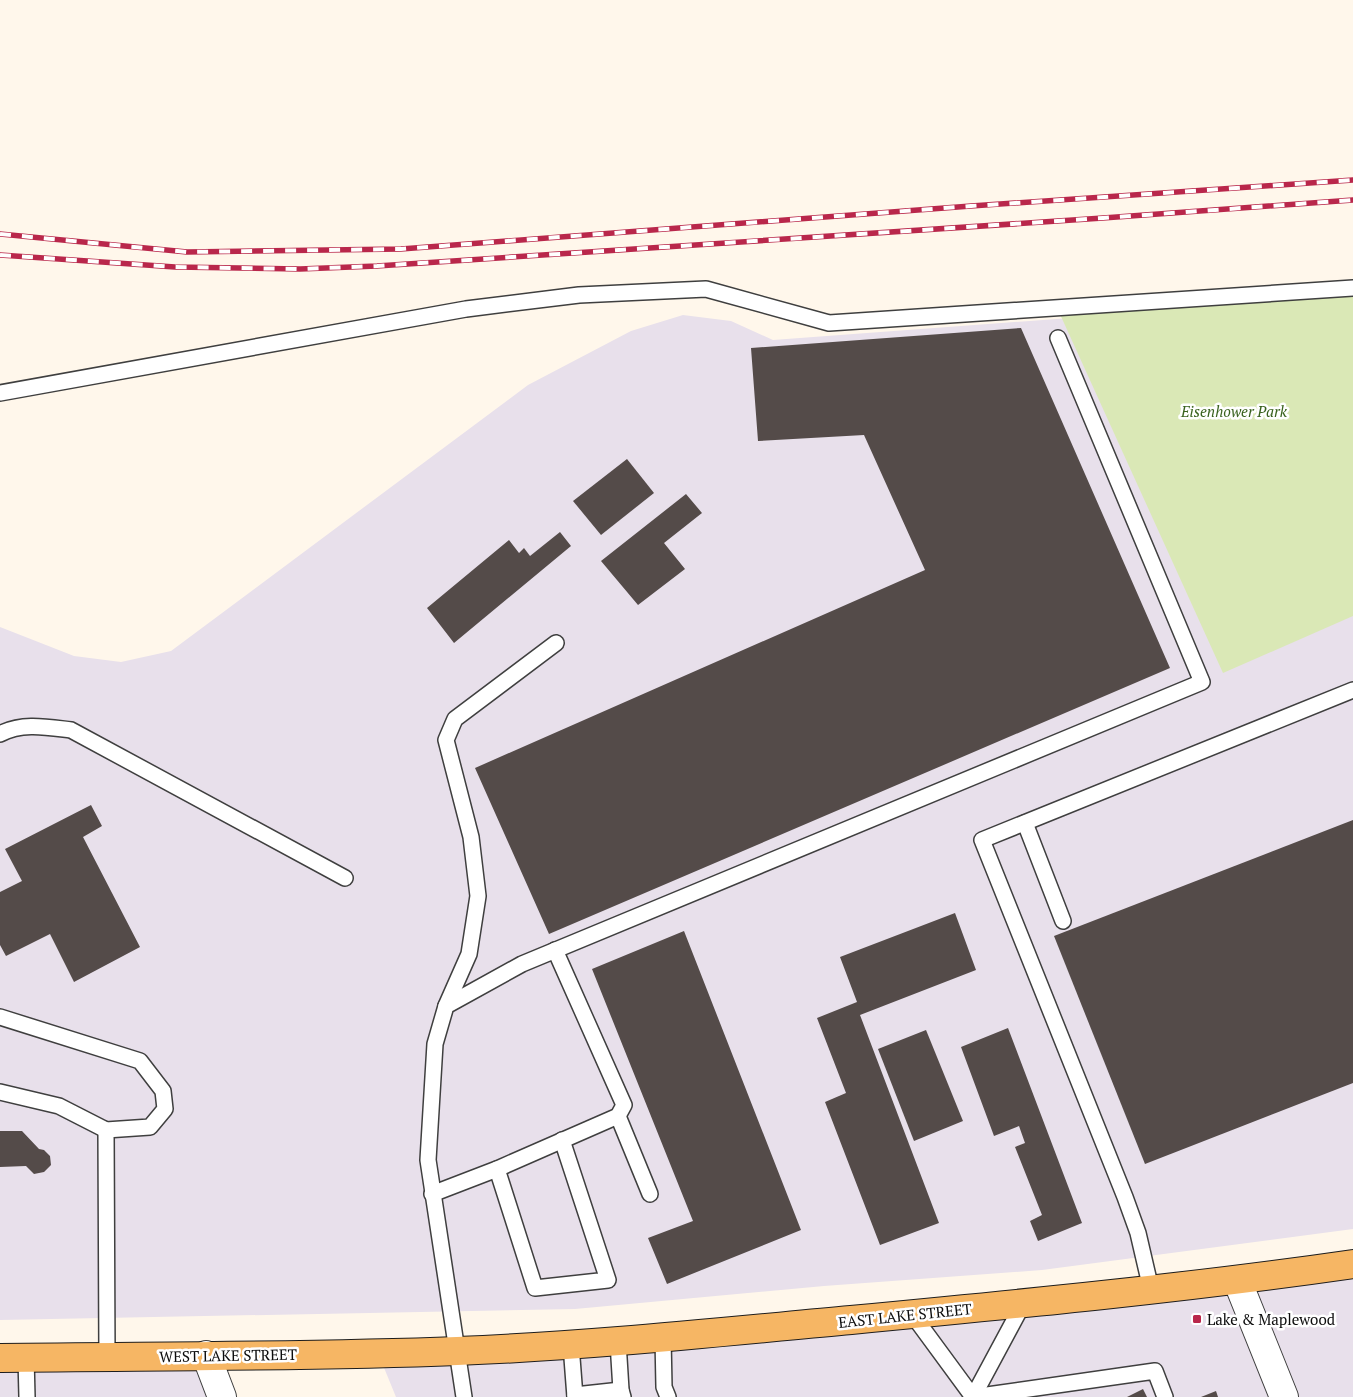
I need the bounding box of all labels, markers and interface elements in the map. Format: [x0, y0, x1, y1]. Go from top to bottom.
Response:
park label: Eisenhower Park [1180, 401, 1288, 421]
street label: EAST LAKE STREET [837, 1298, 973, 1332]
place label: Lake & Maplewood [1207, 1309, 1335, 1329]
marker: Lake & Maplewood [1191, 1313, 1203, 1325]
street label: WEST LAKE STREET [159, 1344, 297, 1366]

